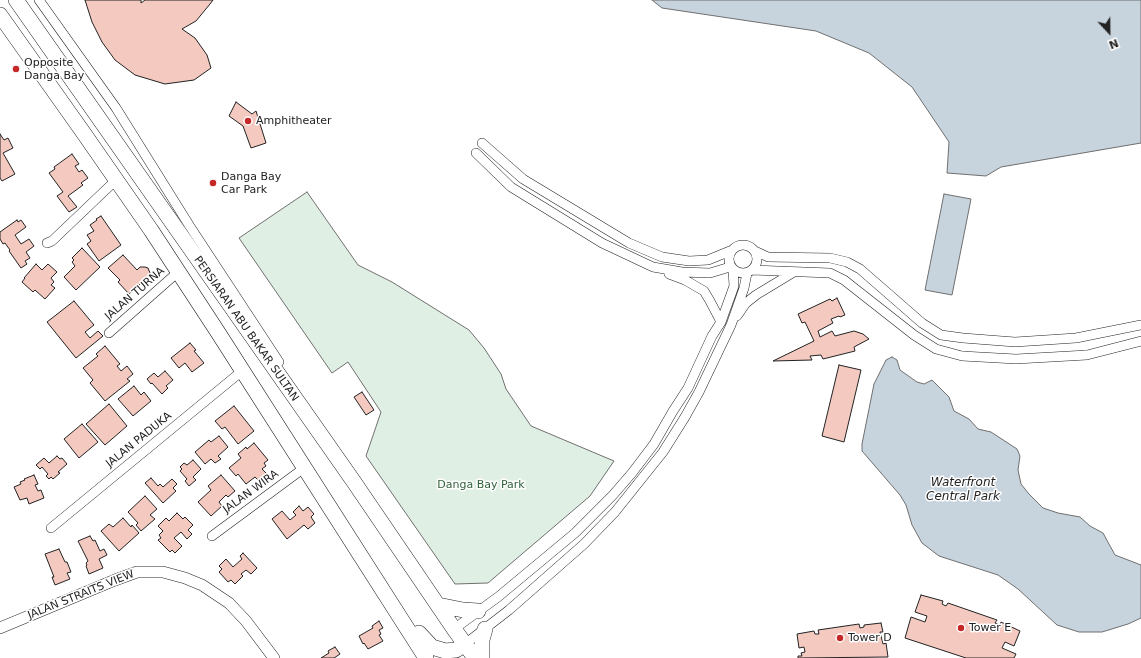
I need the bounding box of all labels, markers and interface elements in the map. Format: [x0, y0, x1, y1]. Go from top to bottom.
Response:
north arrow [1089, 12, 1129, 52]
text: N [1107, 36, 1120, 51]
place label: Opposite Danga Bay [24, 56, 84, 82]
marker: Opposite Danga Bay [11, 64, 21, 74]
place label: Amphitheater [256, 114, 332, 128]
marker: Amphitheater [243, 116, 253, 126]
place label: Danga Bay Car Park [221, 170, 281, 196]
marker: Danga Bay Car Park [208, 178, 218, 188]
street label: PERSIARAN ABU BAKAR SULTAN [191, 254, 301, 404]
street label: JALAN TURNA [103, 265, 167, 323]
street label: JALAN PADUKA [103, 409, 175, 471]
street label: JALAN WIRA [221, 468, 281, 516]
water label: Waterfront Central Park [926, 476, 1000, 504]
park label: Danga Bay Park [437, 478, 525, 492]
street label: JALAN STRAITS VIEW [26, 568, 136, 622]
place label: Tower E [969, 621, 1011, 635]
marker: Tower E [956, 623, 966, 633]
place label: Tower D [848, 631, 892, 645]
marker: Tower D [835, 633, 845, 643]

